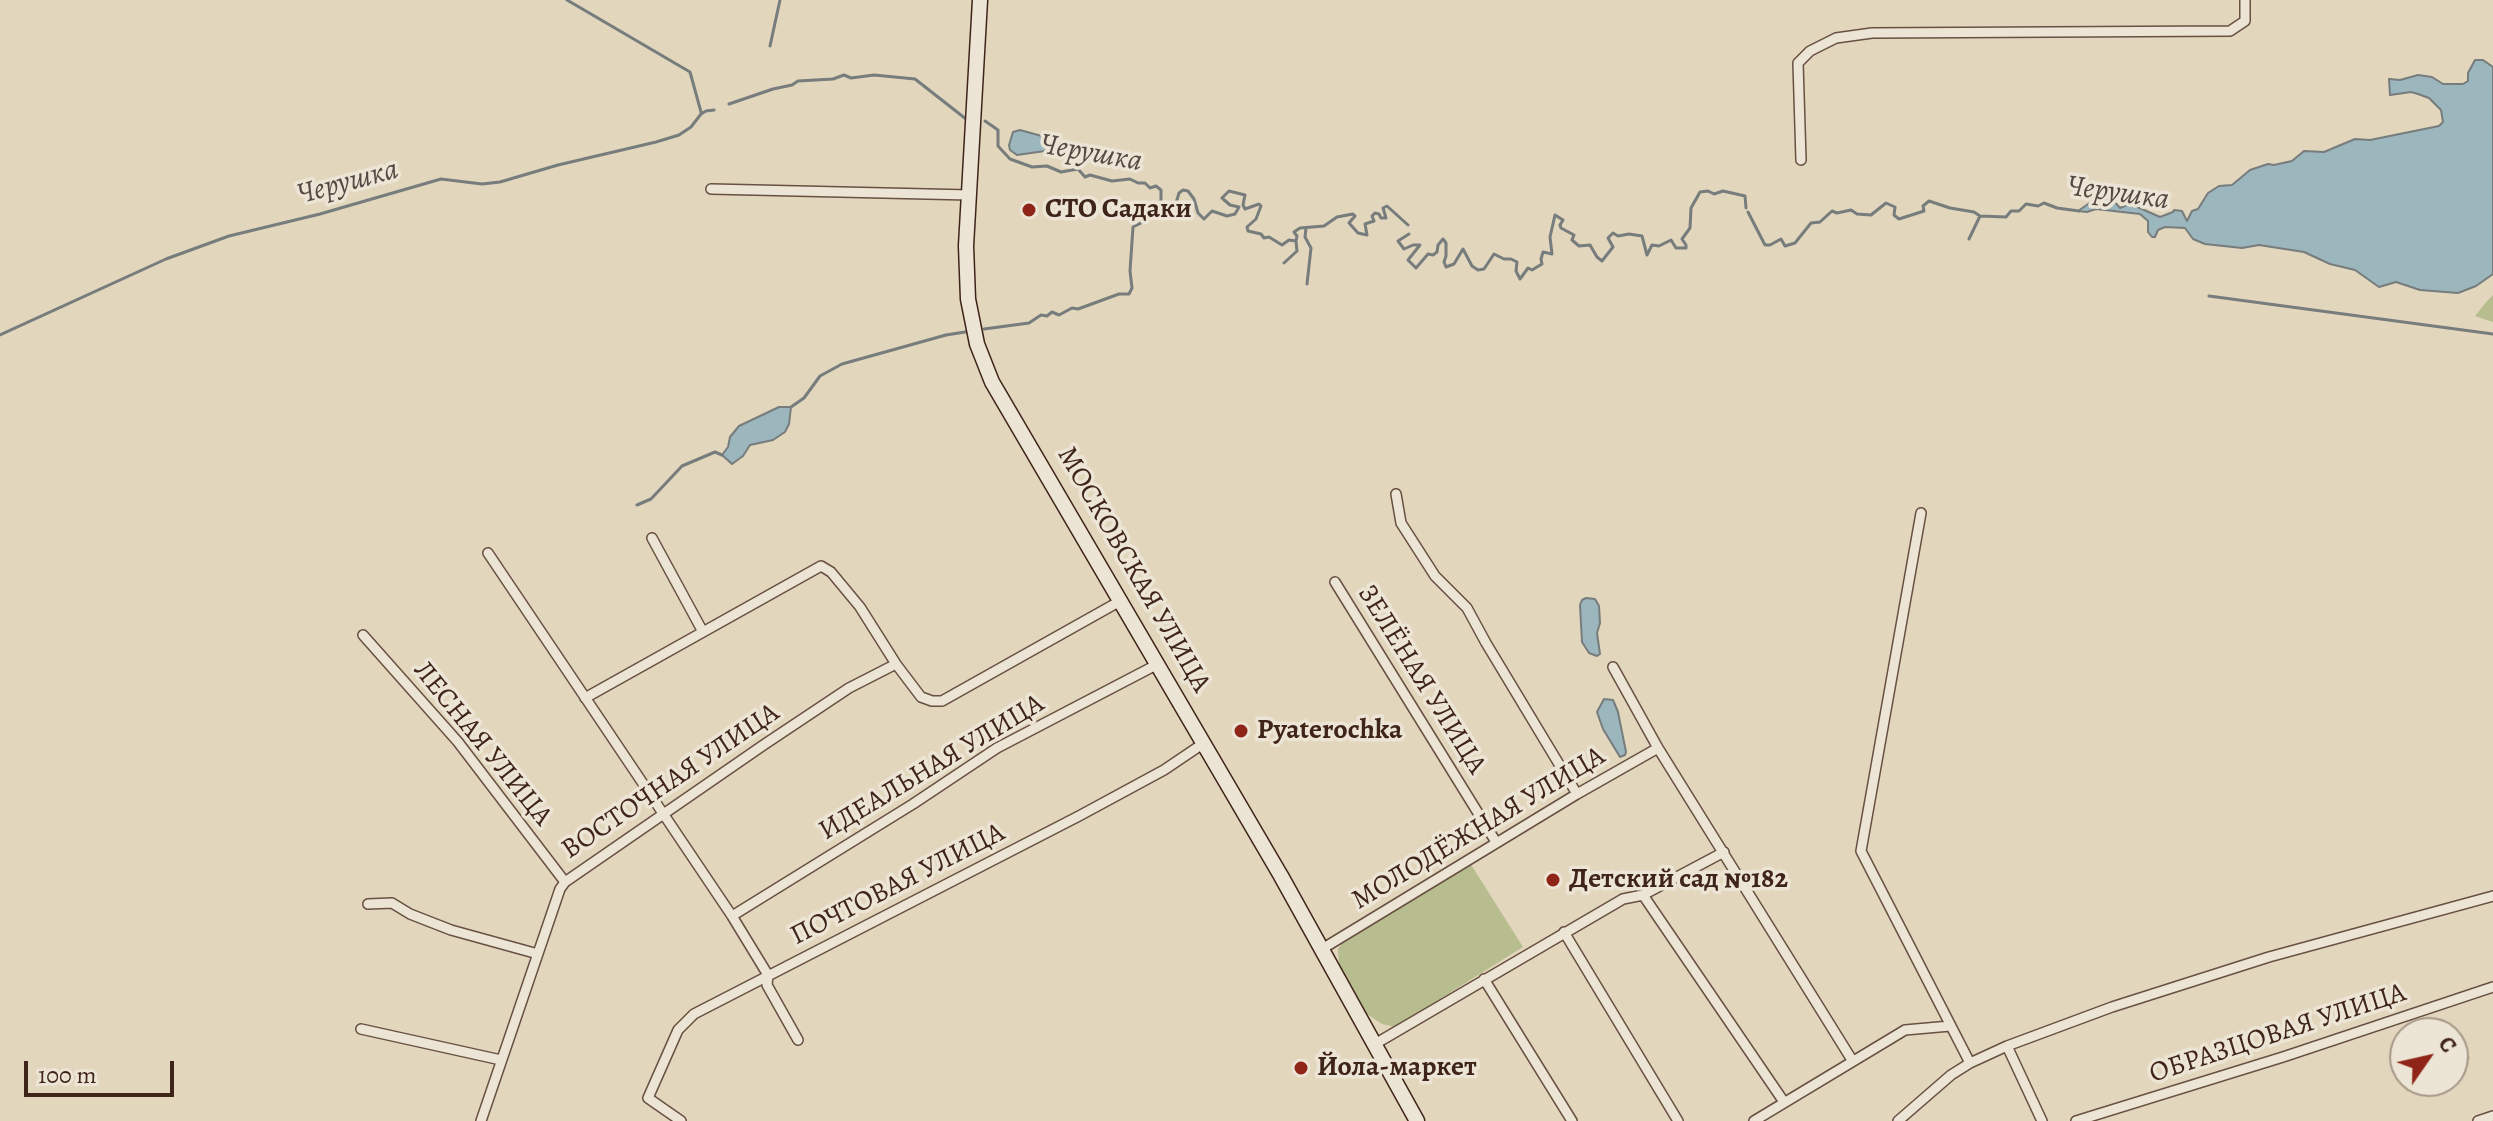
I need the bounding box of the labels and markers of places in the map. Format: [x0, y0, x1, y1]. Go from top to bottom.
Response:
place label: СТО Садаки [1045, 193, 1192, 227]
marker: СТО Садаки [1020, 201, 1038, 219]
place label: Pyaterochka [1257, 714, 1402, 748]
marker: Pyaterochka [1232, 722, 1250, 740]
place label: Детский сад №182 [1569, 863, 1788, 897]
marker: Детский сад №182 [1544, 871, 1562, 889]
place label: Йола-маркет [1317, 1051, 1477, 1085]
marker: Йола-маркет [1292, 1059, 1310, 1077]

